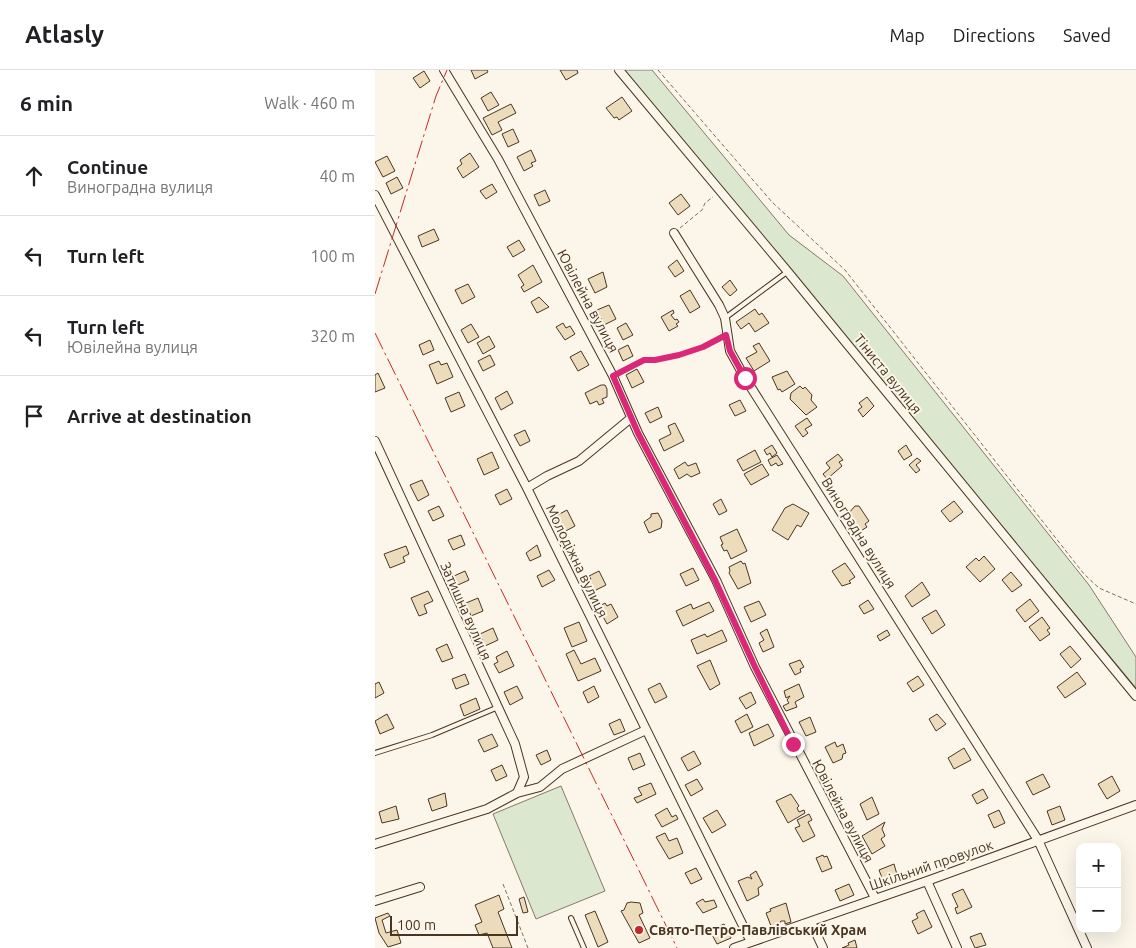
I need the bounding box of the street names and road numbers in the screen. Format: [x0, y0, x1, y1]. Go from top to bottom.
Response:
street label: Ювілейна вулиця [554, 247, 622, 355]
street label: Тіниста вулиця [851, 331, 925, 417]
street label: Виноградна вулиця [818, 475, 900, 591]
street label: Молодіжна вулиця [543, 502, 611, 620]
street label: Затишна вулиця [437, 559, 495, 663]
street label: Ювілейна вулиця [809, 757, 877, 865]
street label: Шкільний провулок [867, 836, 995, 894]

